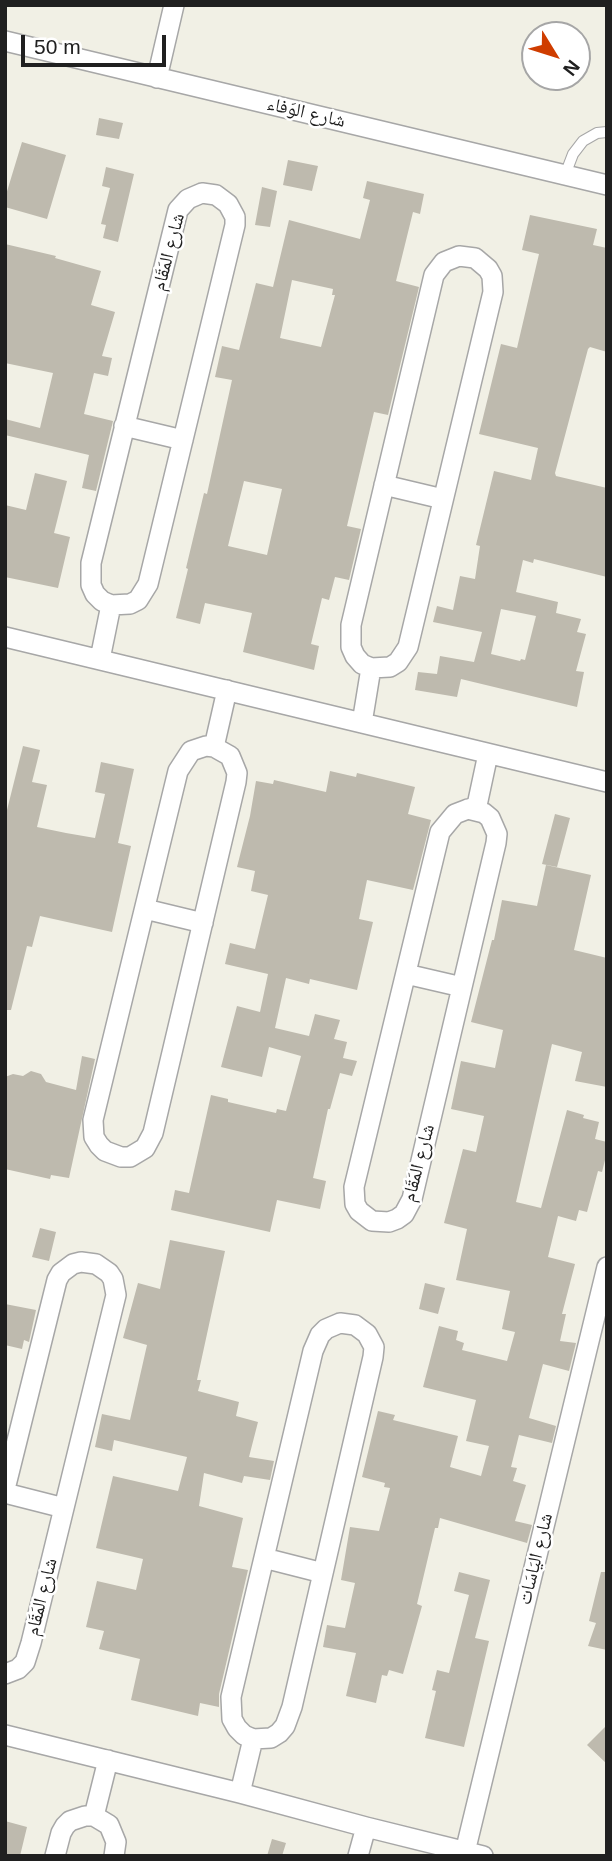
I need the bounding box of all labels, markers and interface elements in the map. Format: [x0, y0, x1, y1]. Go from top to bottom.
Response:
scale bar [24, 21, 170, 65]
north arrow [521, 21, 591, 91]
text: 50 m [34, 35, 81, 58]
text: N [559, 56, 584, 80]
street label: شارع الوَفاء [264, 93, 348, 133]
street label: شارع المَقَام [148, 211, 190, 293]
street label: شارع المَقَام [398, 1122, 440, 1204]
street label: شارع اليَاسَات [514, 1511, 558, 1607]
street label: شارع المَقَام [21, 1556, 63, 1638]

